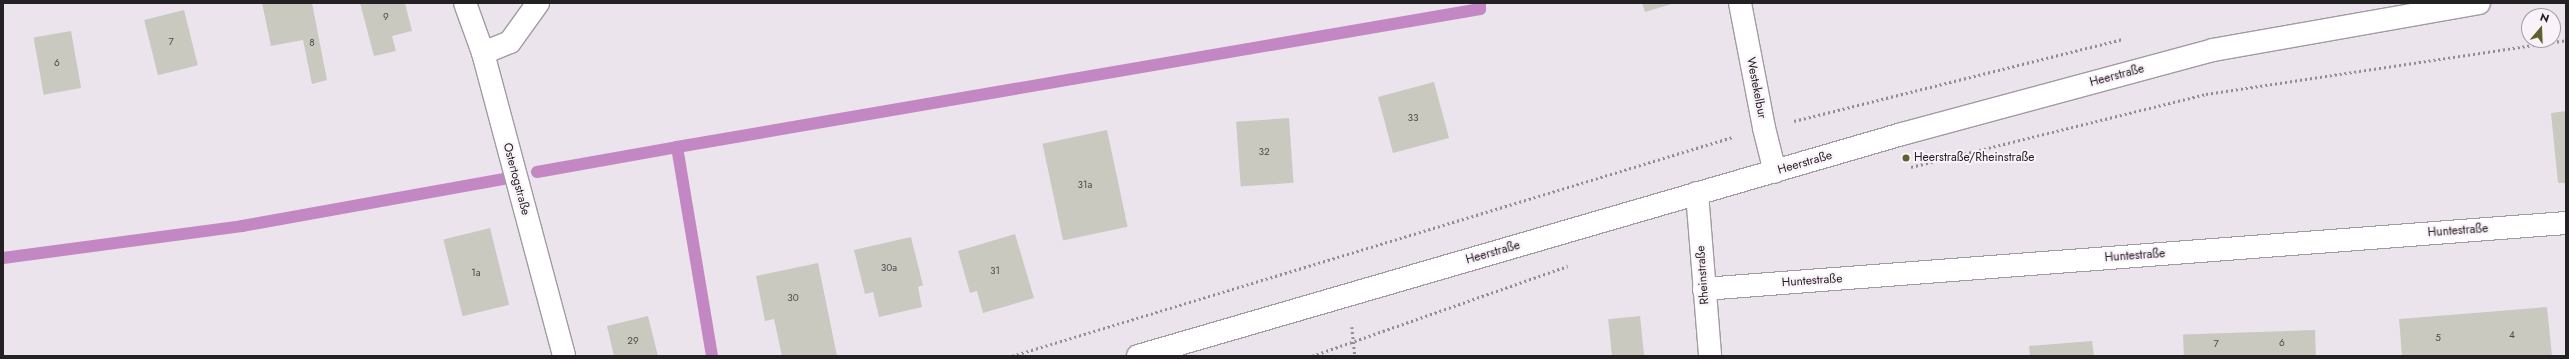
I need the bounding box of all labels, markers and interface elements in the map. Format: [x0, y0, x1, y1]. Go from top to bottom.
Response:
north arrow [2521, 8, 2561, 48]
text: N [2538, 9, 2551, 27]
house number: 9 [383, 11, 389, 23]
house number: 7 [168, 36, 174, 48]
house number: 8 [309, 37, 315, 49]
street label: Westekelbur [1743, 56, 1769, 120]
house number: 6 [54, 57, 60, 69]
street label: Heerstraße [2088, 62, 2146, 90]
house number: 33 [1408, 112, 1418, 124]
street label: Ostertogstraße [499, 141, 533, 217]
house number: 32 [1258, 146, 1270, 158]
street label: Heerstraße [1776, 148, 1834, 178]
place label: Heerstraße/Rheinstraße [1914, 151, 2034, 165]
marker: Heerstraße/Rheinstraße [1901, 153, 1911, 163]
house number: 31a [1078, 179, 1092, 191]
street label: Huntestraße [2427, 222, 2489, 240]
street label: Heerstraße [1464, 238, 1522, 268]
street label: Rheinstraße [1694, 245, 1712, 305]
street label: Huntestraße [2104, 247, 2166, 265]
house number: 30a [881, 262, 897, 274]
house number: 31 [990, 265, 1000, 277]
house number: 1a [471, 267, 481, 279]
street label: Huntestraße [1781, 272, 1843, 290]
house number: 30 [787, 292, 799, 304]
house number: 4 [2509, 329, 2515, 341]
house number: 5 [2435, 332, 2441, 344]
house number: 29 [627, 335, 639, 347]
house number: 6 [2279, 337, 2285, 349]
house number: 7 [2213, 338, 2219, 350]

